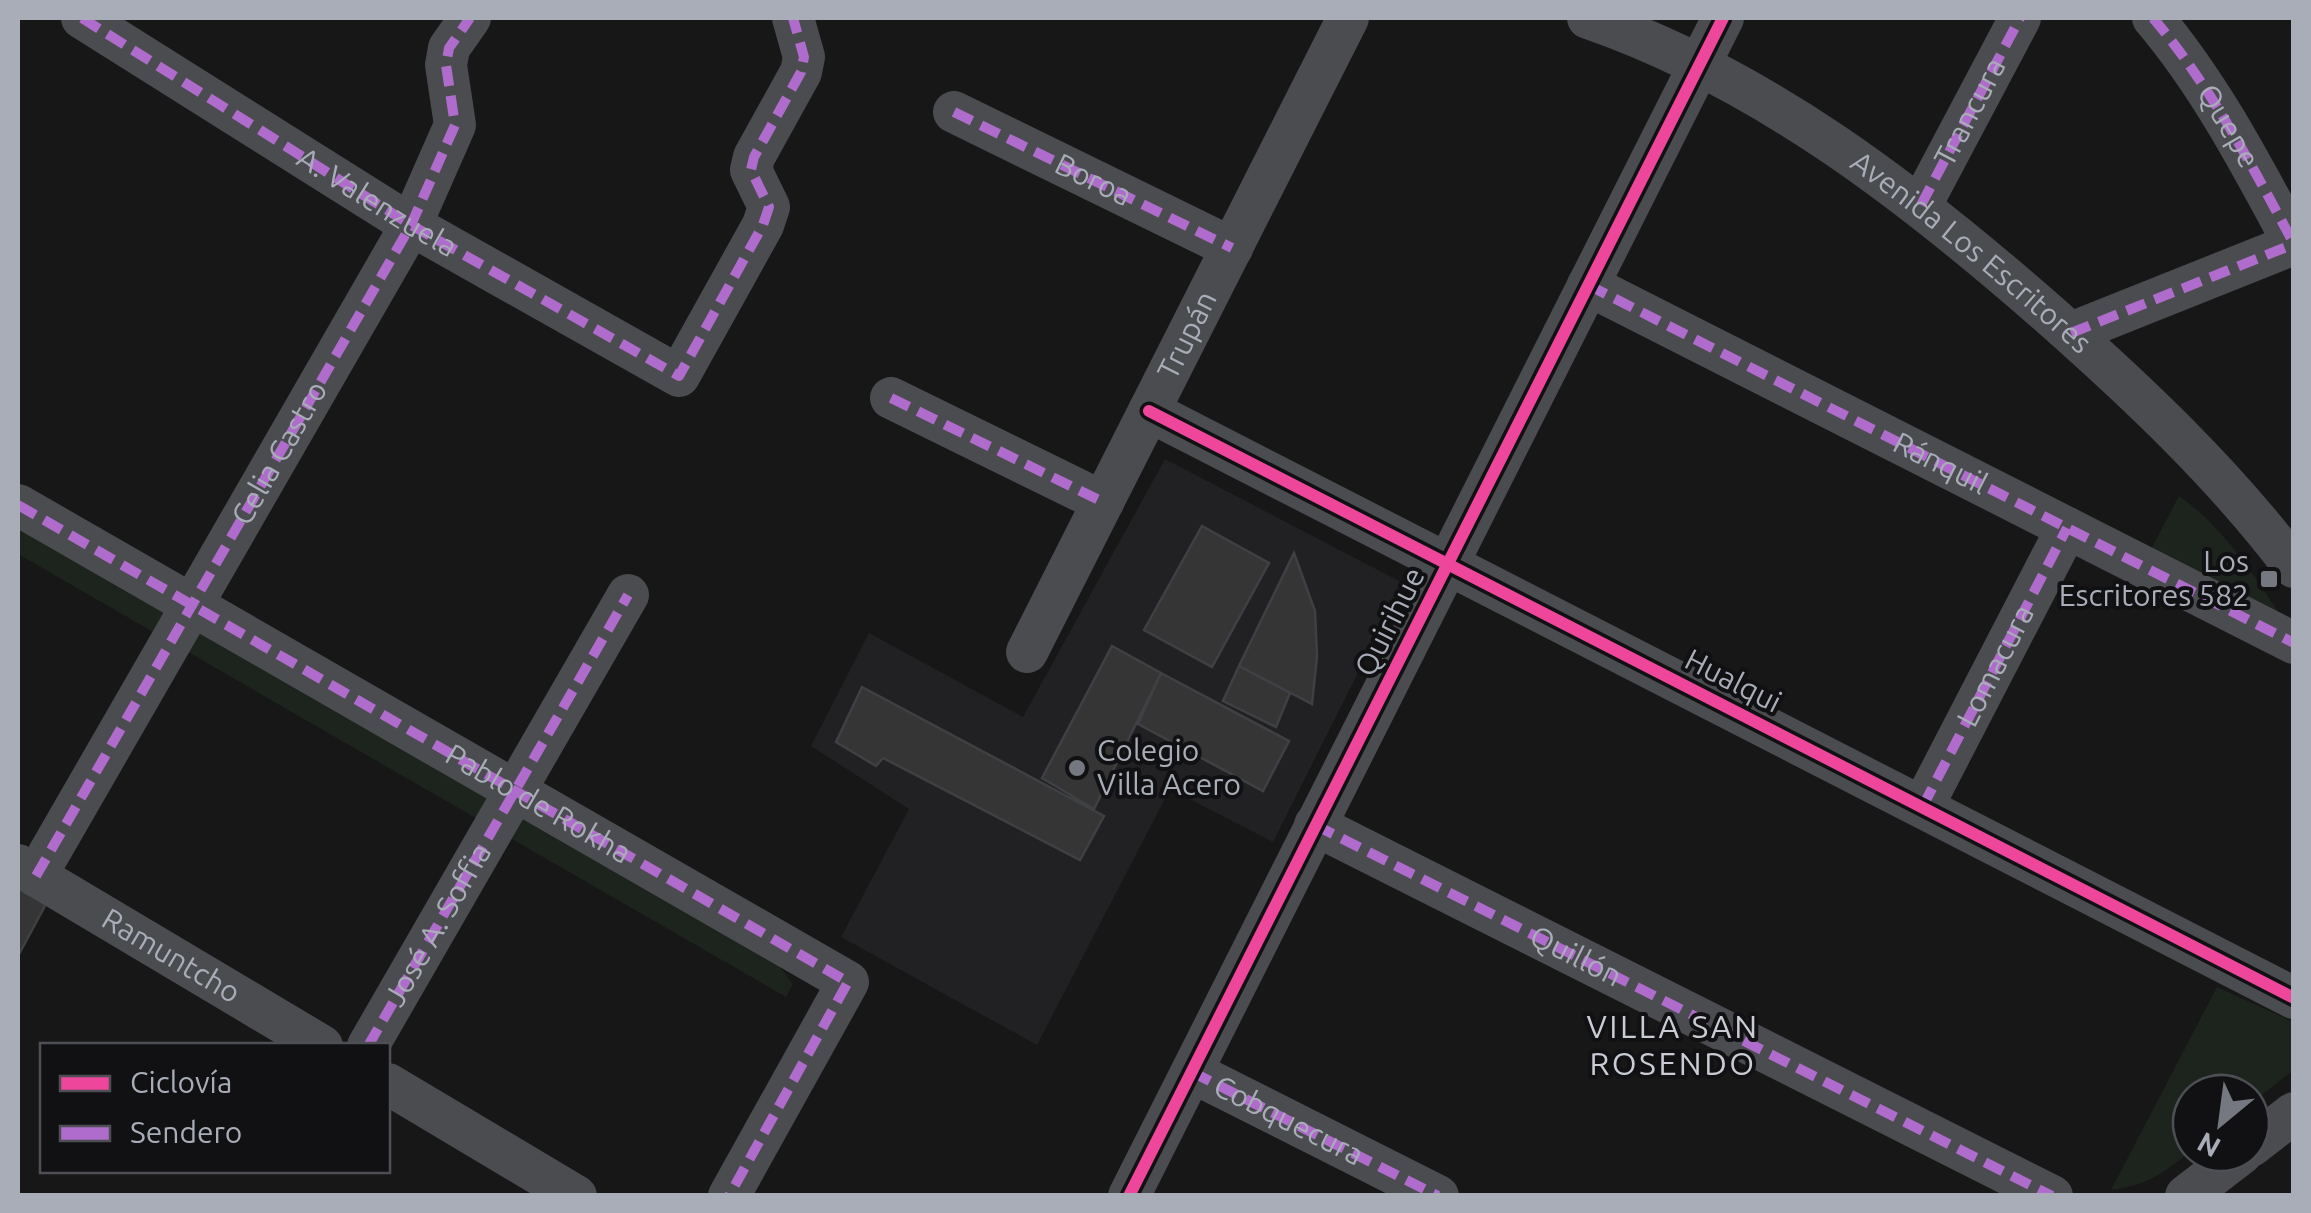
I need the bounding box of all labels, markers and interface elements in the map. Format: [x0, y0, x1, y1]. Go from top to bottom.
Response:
street label: Trancura [1927, 52, 2012, 172]
street label: Quepe [2191, 78, 2267, 173]
street label: A. Valenzuela [291, 140, 463, 263]
street label: Avenida Los Escritores [1845, 144, 2099, 360]
street label: Boroa [1050, 146, 1138, 212]
street label: Trupán [1150, 285, 1223, 385]
street label: Celia Castro [224, 375, 333, 530]
street label: Ránquil [1888, 425, 1994, 501]
place label: Los Escritores 582 [2059, 544, 2249, 612]
street label: Quirihue [1347, 562, 1431, 681]
marker: Los Escritores 582 [2258, 568, 2280, 590]
street label: Lomacura [1949, 599, 2040, 732]
street label: Hualqui [1680, 642, 1787, 719]
place label: Colegio Villa Acero [1097, 733, 1241, 801]
street label: Pablo de Rokha [440, 737, 637, 870]
marker: Colegio Villa Acero [1066, 757, 1088, 779]
street label: José A. Soffia [377, 837, 497, 1012]
street label: Ramuntcho [96, 901, 247, 1009]
street label: Quillón [1525, 918, 1628, 993]
district label: VILLA SAN ROSENDO [1586, 1008, 1760, 1081]
legend [40, 1043, 390, 1173]
text: Ciclovía [130, 1065, 232, 1099]
street label: Cobquecura [1209, 1068, 1369, 1171]
north arrow [2171, 1073, 2271, 1173]
text: Sendero [130, 1115, 242, 1149]
text: N [2192, 1127, 2225, 1164]

